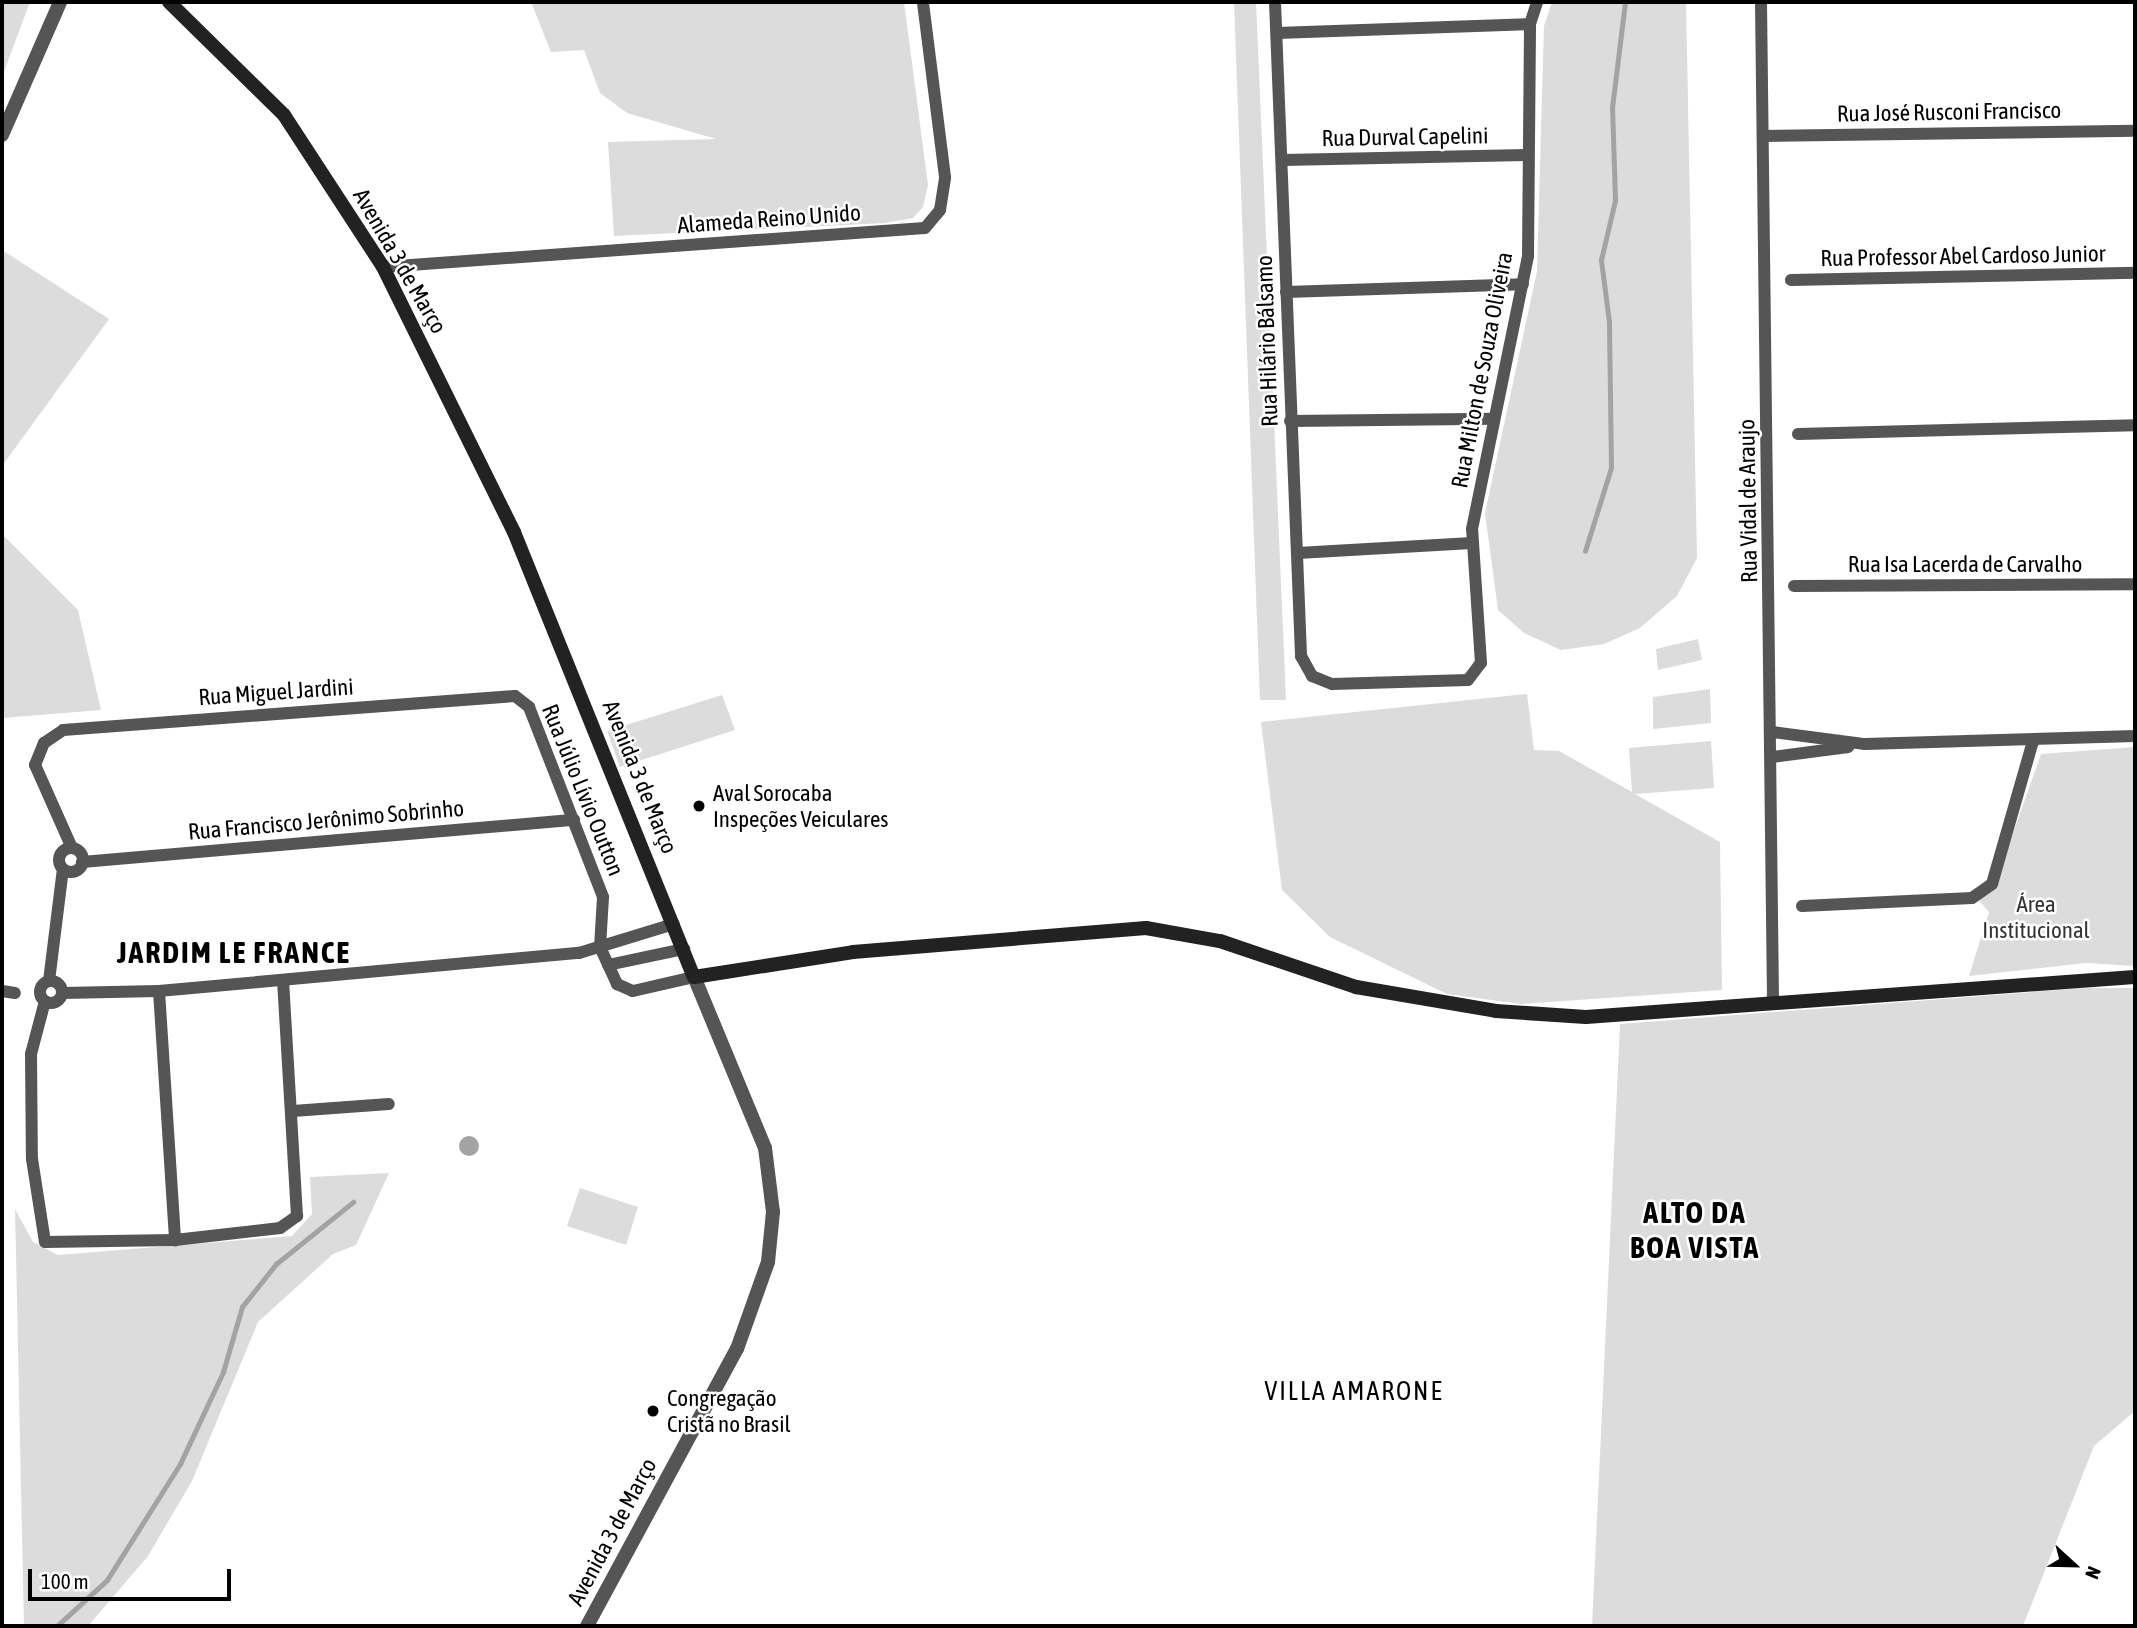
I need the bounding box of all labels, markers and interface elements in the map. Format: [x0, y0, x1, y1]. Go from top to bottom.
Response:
street label: Rua José Rusconi Francisco [1837, 96, 2061, 128]
street label: Rua Durval Capelini [1321, 122, 1489, 152]
street label: Avenida 3 de Março [347, 184, 453, 338]
street label: Alameda Reino Unido [676, 199, 862, 239]
street label: Rua Professor Abel Cardoso Junior [1820, 240, 2106, 272]
street label: Rua Milton de Souza Oliveira [1446, 250, 1518, 490]
street label: Rua Hilário Bálsamo [1250, 255, 1284, 427]
street label: Rua Vidal de Araujo [1733, 419, 1763, 583]
street label: Rua Isa Lacerda de Carvalho [1848, 550, 2082, 578]
street label: Rua Miguel Jardini [198, 673, 354, 711]
street label: Avenida 3 de Março [597, 696, 683, 858]
street label: Rua Júlio Lívio Outton [536, 700, 630, 880]
place label: Aval Sorocaba Inspeções Veiculares [713, 779, 888, 833]
street label: Rua Francisco Jerônimo Sobrinho [187, 794, 465, 846]
marker: Aval Sorocaba Inspeções Veiculares [691, 798, 707, 814]
park label: Área Institucional [1982, 890, 2090, 944]
district label: JARDIM LE FRANCE [119, 934, 349, 970]
district label: ALTO DA BOA VISTA [1631, 1194, 1759, 1264]
district label: VILLA AMARONE [1266, 1376, 1442, 1408]
place label: Congregação Cristã no Brasil [667, 1384, 791, 1438]
marker: Congregação Cristã no Brasil [645, 1403, 661, 1419]
street label: Avenida 3 de Março [562, 1454, 662, 1610]
north arrow [2039, 1530, 2109, 1600]
scale bar [32, 1554, 234, 1598]
text: N [2081, 1564, 2106, 1582]
text: 100 m [41, 1569, 89, 1593]

